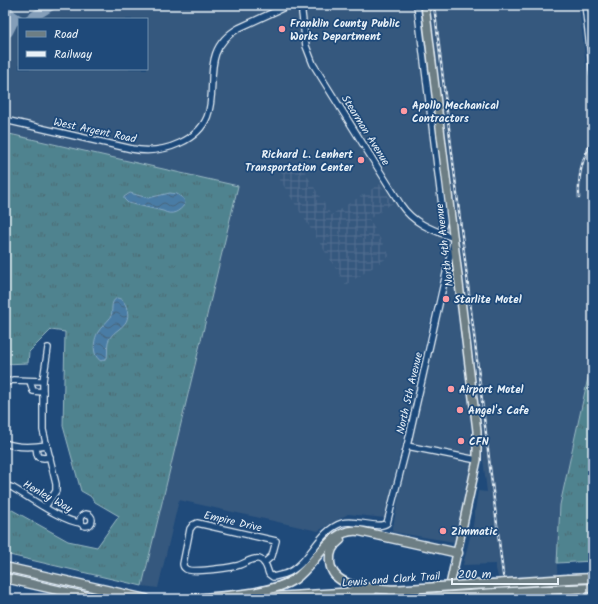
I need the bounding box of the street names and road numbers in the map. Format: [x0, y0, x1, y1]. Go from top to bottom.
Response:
street label: Stearman Avenue [336, 92, 394, 169]
street label: West Argent Road [52, 113, 138, 149]
street label: North 4th Avenue [431, 202, 459, 287]
street label: North 5th Avenue [392, 350, 428, 436]
street label: Henley Way [19, 476, 76, 518]
street label: Empire Drive [202, 507, 264, 537]
street label: Lewis and Clark Trail [341, 568, 441, 592]

